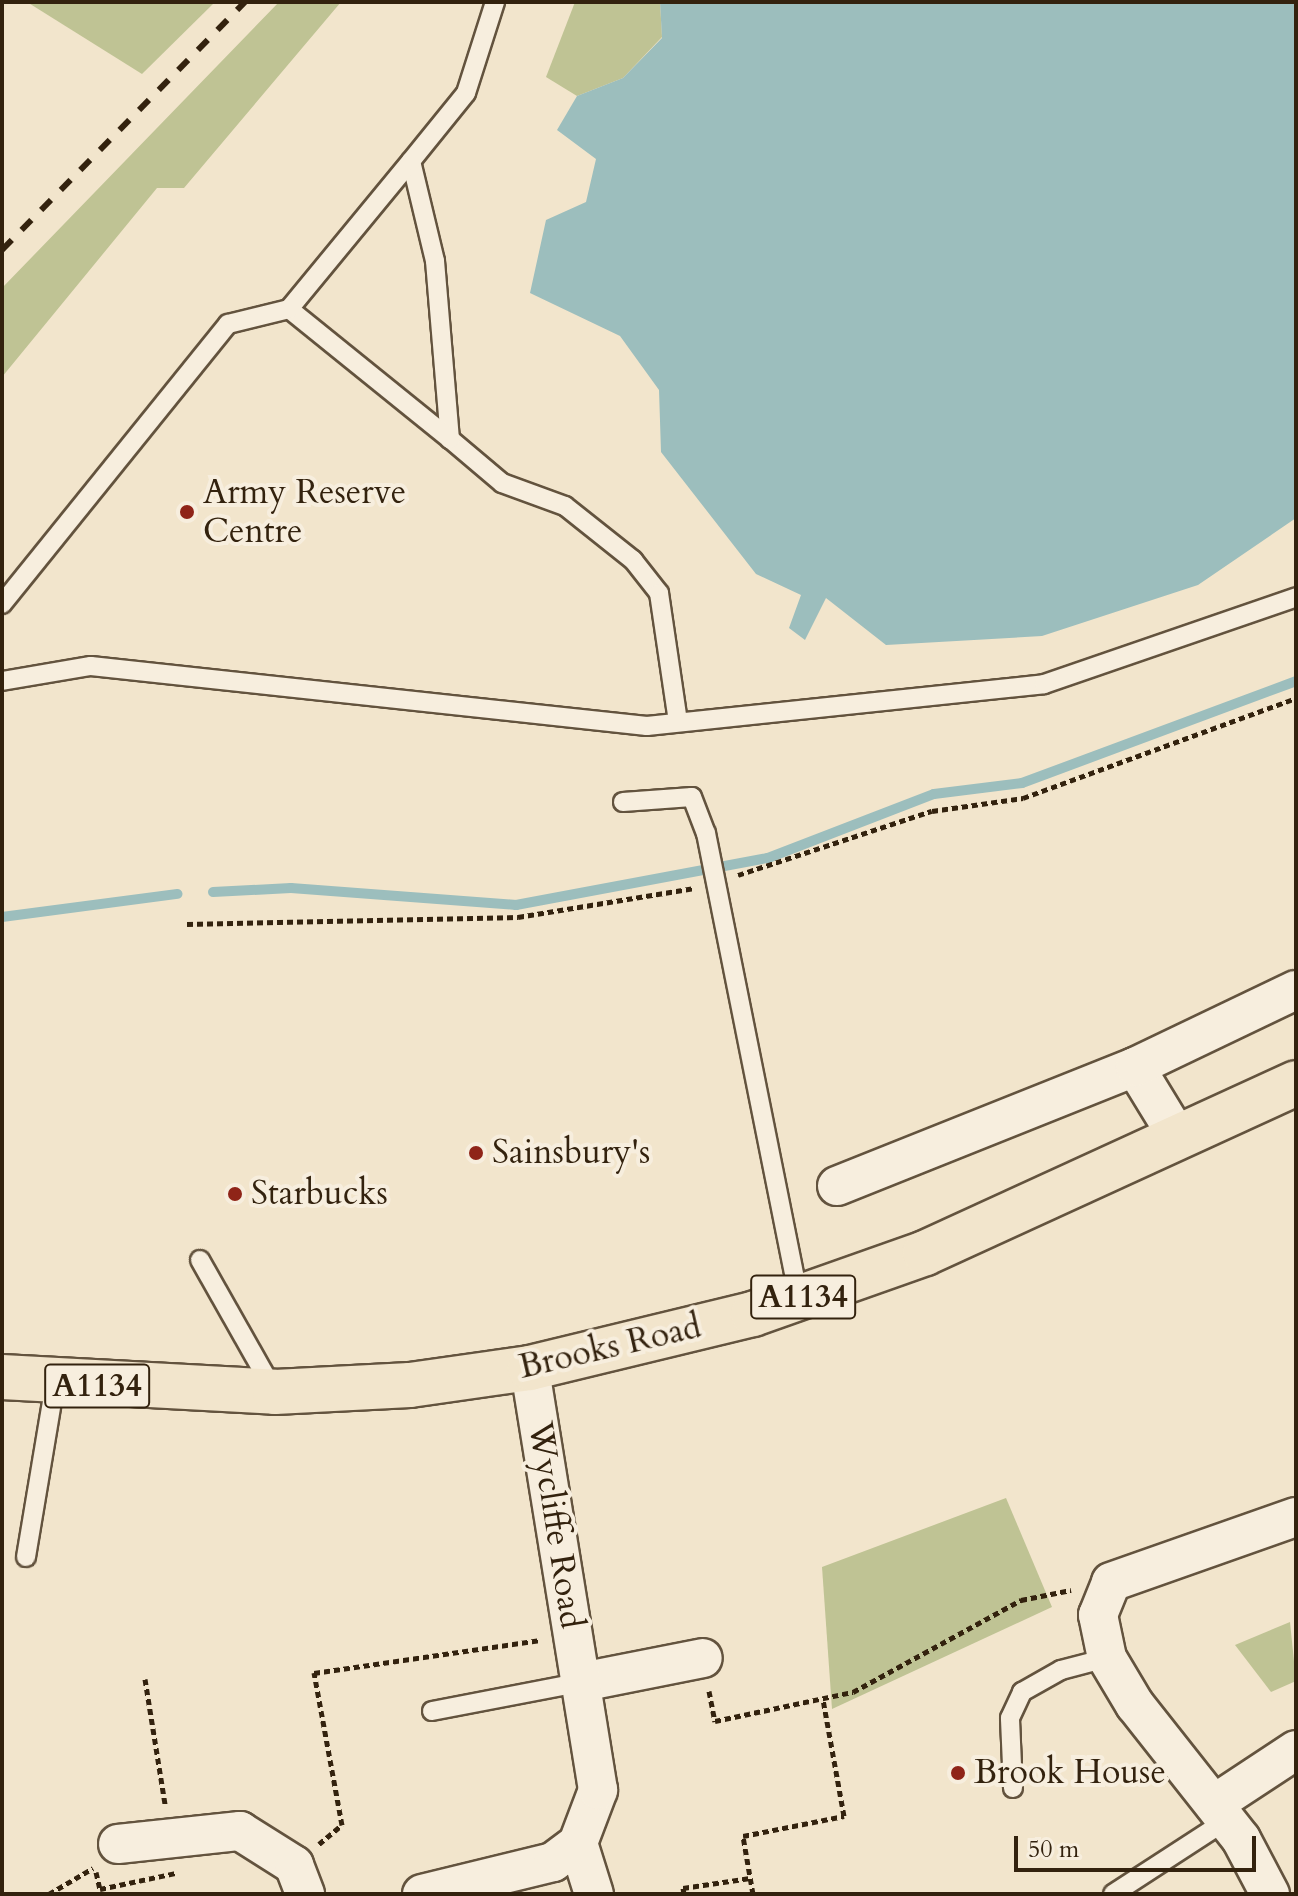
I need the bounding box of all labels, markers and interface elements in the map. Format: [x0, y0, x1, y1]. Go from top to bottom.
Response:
place label: Army Reserve Centre [203, 472, 406, 552]
marker: Army Reserve Centre [178, 503, 196, 521]
place label: Sainsbury's [492, 1133, 650, 1173]
marker: Sainsbury's [467, 1144, 485, 1162]
place label: Starbucks [251, 1174, 388, 1214]
marker: Starbucks [226, 1185, 244, 1203]
road number: A1134 [749, 1269, 857, 1325]
street label: Brooks Road [515, 1306, 705, 1388]
road number: A1134 [43, 1358, 151, 1414]
street label: Wycliffe Road [520, 1419, 592, 1631]
place label: Brook House [974, 1753, 1166, 1793]
marker: Brook House [949, 1764, 967, 1782]
scale bar [1018, 1820, 1260, 1870]
text: 50 m [1028, 1833, 1079, 1866]

